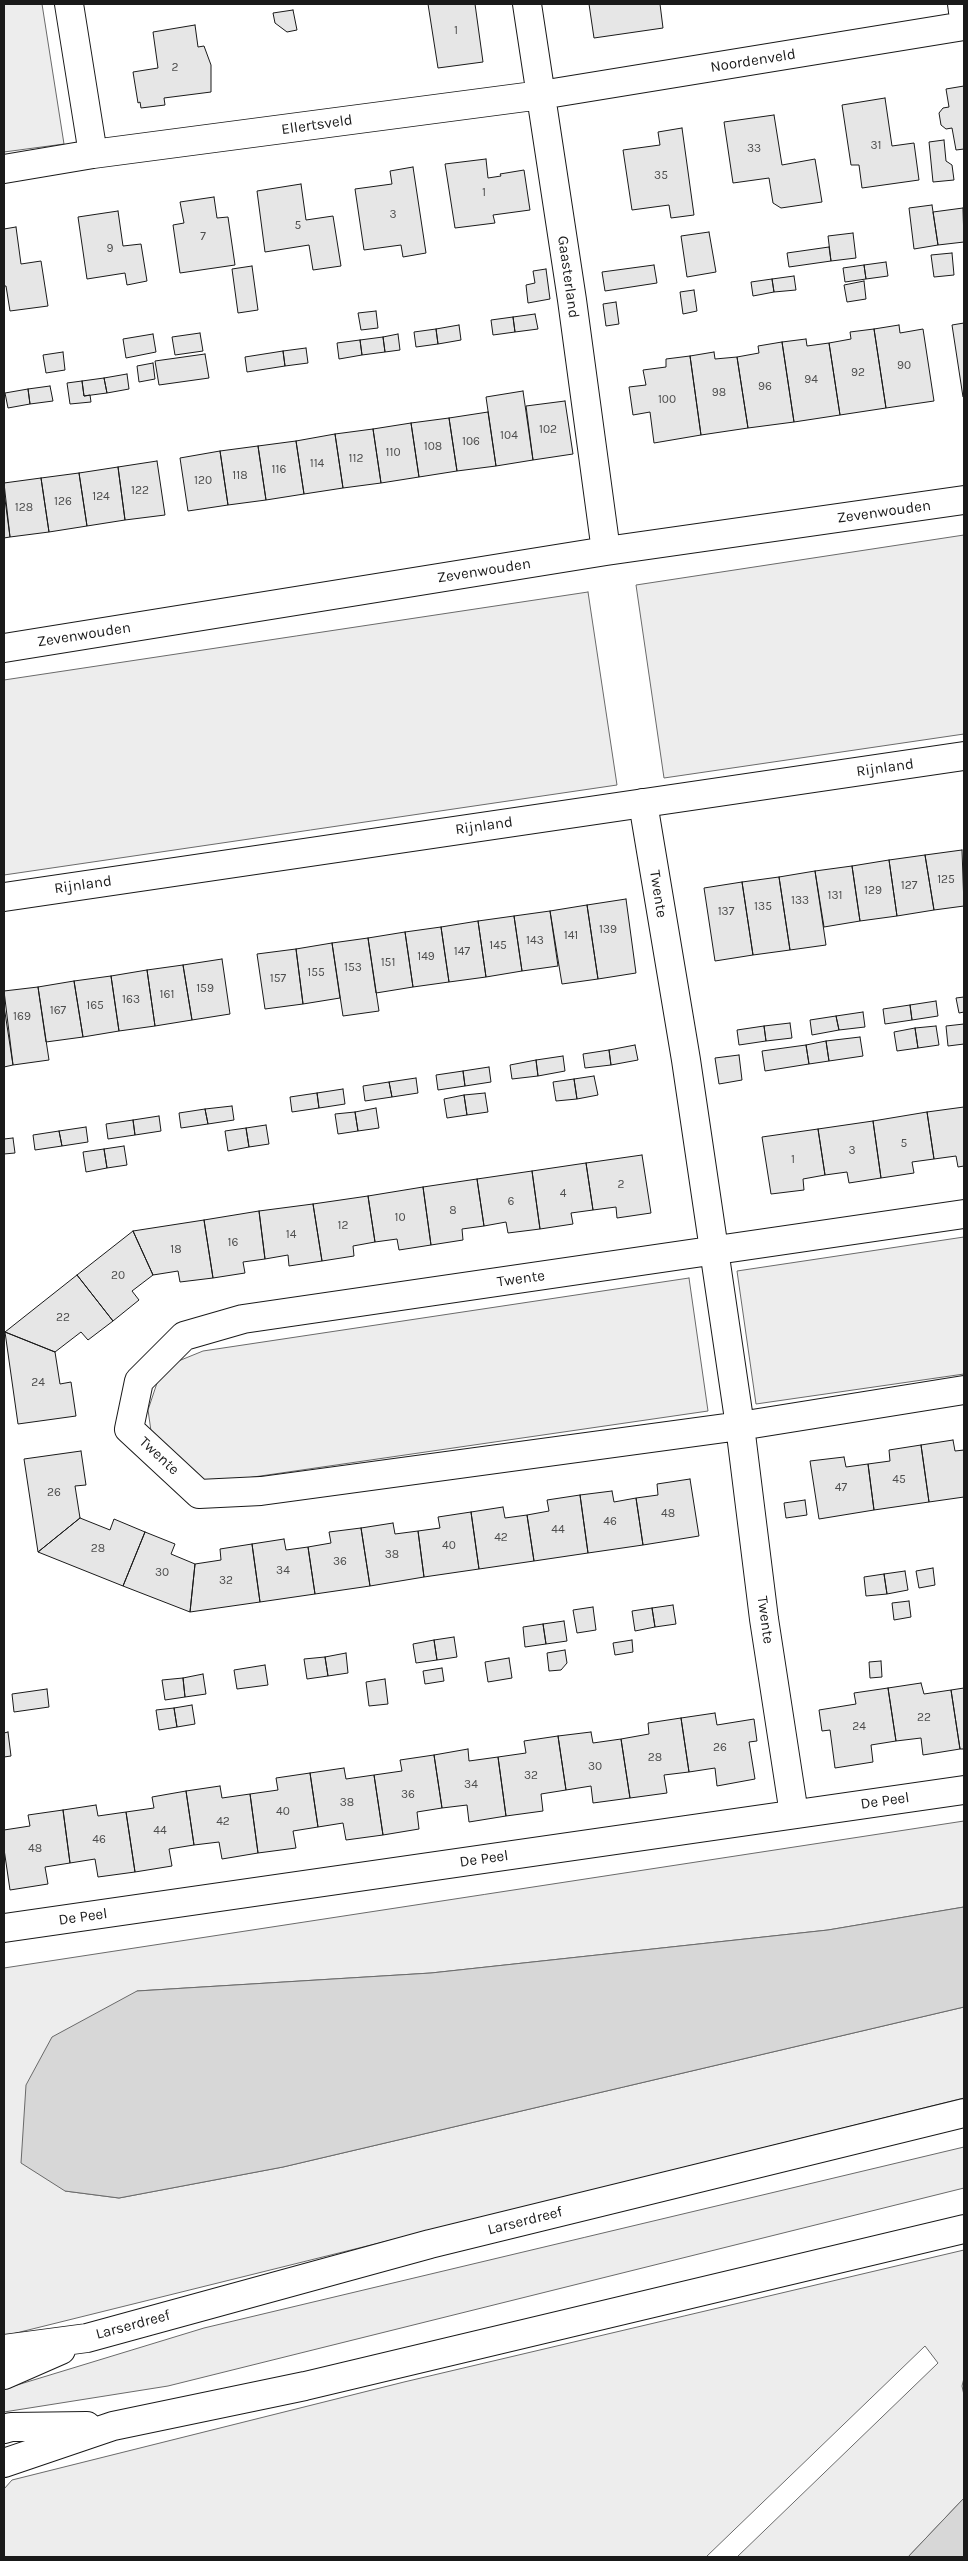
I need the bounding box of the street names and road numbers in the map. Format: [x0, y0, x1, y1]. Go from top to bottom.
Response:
street label: Noordenveld [709, 45, 797, 77]
street label: Ellertsveld [280, 111, 354, 139]
street label: Gaasterland [553, 235, 583, 319]
street label: Zevenwouden [836, 497, 932, 527]
street label: Zevenwouden [436, 555, 532, 587]
street label: Zevenwouden [36, 619, 132, 651]
street label: Rijnland [855, 755, 915, 781]
street label: Rijnland [454, 813, 514, 839]
street label: Twente [645, 869, 671, 919]
street label: Rijnland [53, 872, 113, 898]
street label: Twente [496, 1267, 546, 1291]
street label: Twente [135, 1433, 183, 1479]
street label: Twente [753, 1595, 777, 1645]
street label: De Peel [859, 1789, 911, 1813]
street label: De Peel [458, 1847, 510, 1871]
street label: De Peel [57, 1905, 109, 1929]
street label: Larserdreef [486, 2203, 564, 2239]
street label: Larserdreef [94, 2306, 172, 2344]

